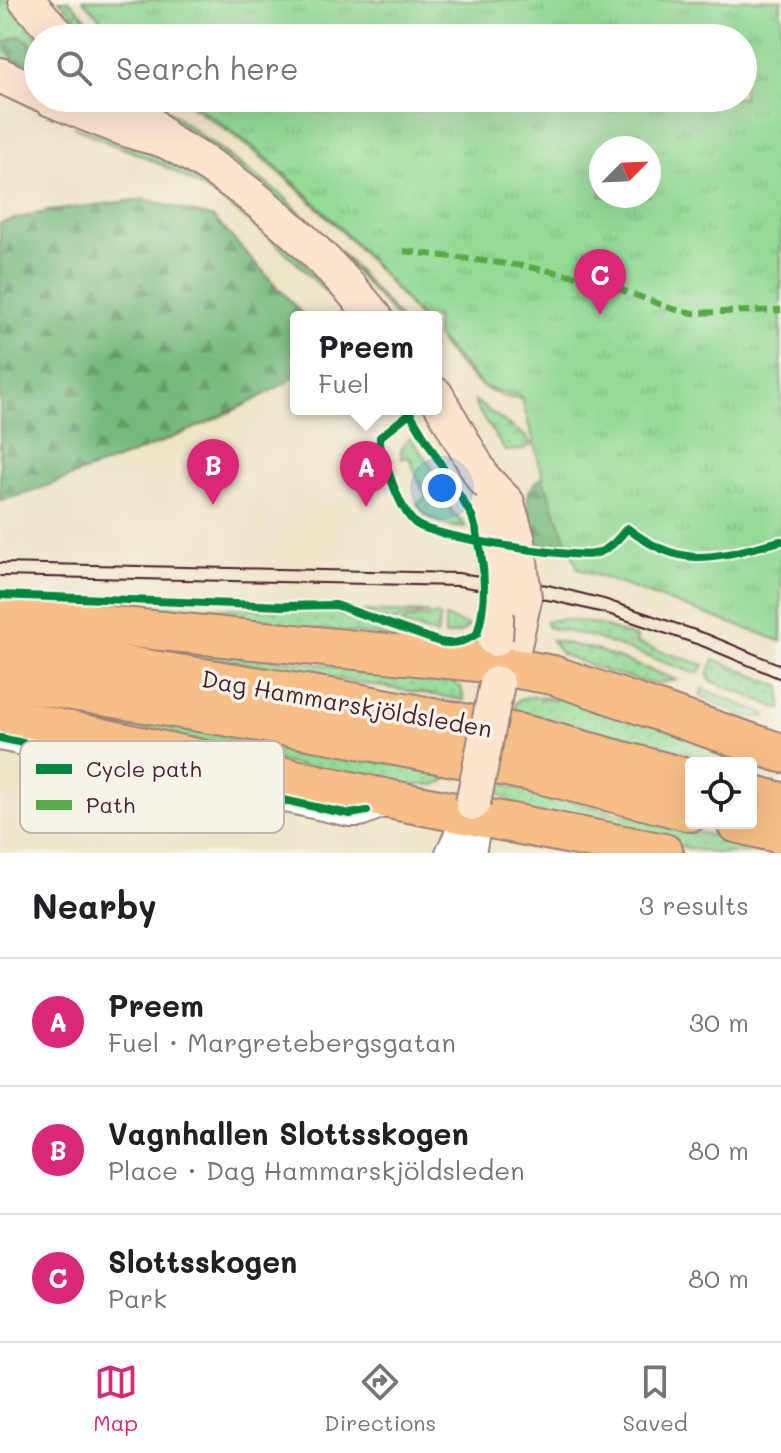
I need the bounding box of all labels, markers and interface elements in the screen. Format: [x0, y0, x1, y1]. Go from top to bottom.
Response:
search box [24, 24, 757, 112]
icon: search [52, 46, 96, 90]
text: Search here [116, 48, 299, 88]
north arrow [589, 136, 661, 208]
pin: C [574, 249, 626, 315]
popup [290, 311, 442, 415]
text: Preem [318, 326, 414, 366]
text: Fuel [318, 366, 370, 400]
pin: B [187, 439, 239, 505]
pin: A [340, 441, 392, 507]
your location [422, 468, 462, 508]
street label: Dag Hammarskjöldsleden [199, 662, 495, 744]
legend [20, 741, 284, 833]
text: Cycle path [86, 754, 202, 783]
map controls [685, 757, 757, 829]
button: locate [685, 757, 757, 829]
text: Path [86, 790, 135, 819]
text: Nearby [32, 883, 157, 928]
text: 3 results [639, 888, 749, 922]
text: Preem [108, 985, 204, 1025]
text: A [49, 1005, 67, 1039]
text: 30 m [689, 1005, 749, 1039]
text: Fuel · Margretebergsgatan [108, 1025, 456, 1059]
text: Vagnhallen Slottsskogen [108, 1113, 469, 1153]
text: B [49, 1133, 67, 1167]
text: 80 m [688, 1133, 749, 1167]
text: Place · Dag Hammarskjöldsleden [108, 1153, 525, 1187]
text: Slottsskogen [108, 1241, 297, 1281]
text: C [48, 1261, 68, 1295]
text: 80 m [688, 1261, 749, 1295]
text: Park [108, 1281, 167, 1315]
tab: Map [93, 1360, 138, 1437]
tab: Directions [324, 1360, 436, 1437]
tab: Saved [623, 1360, 688, 1437]

